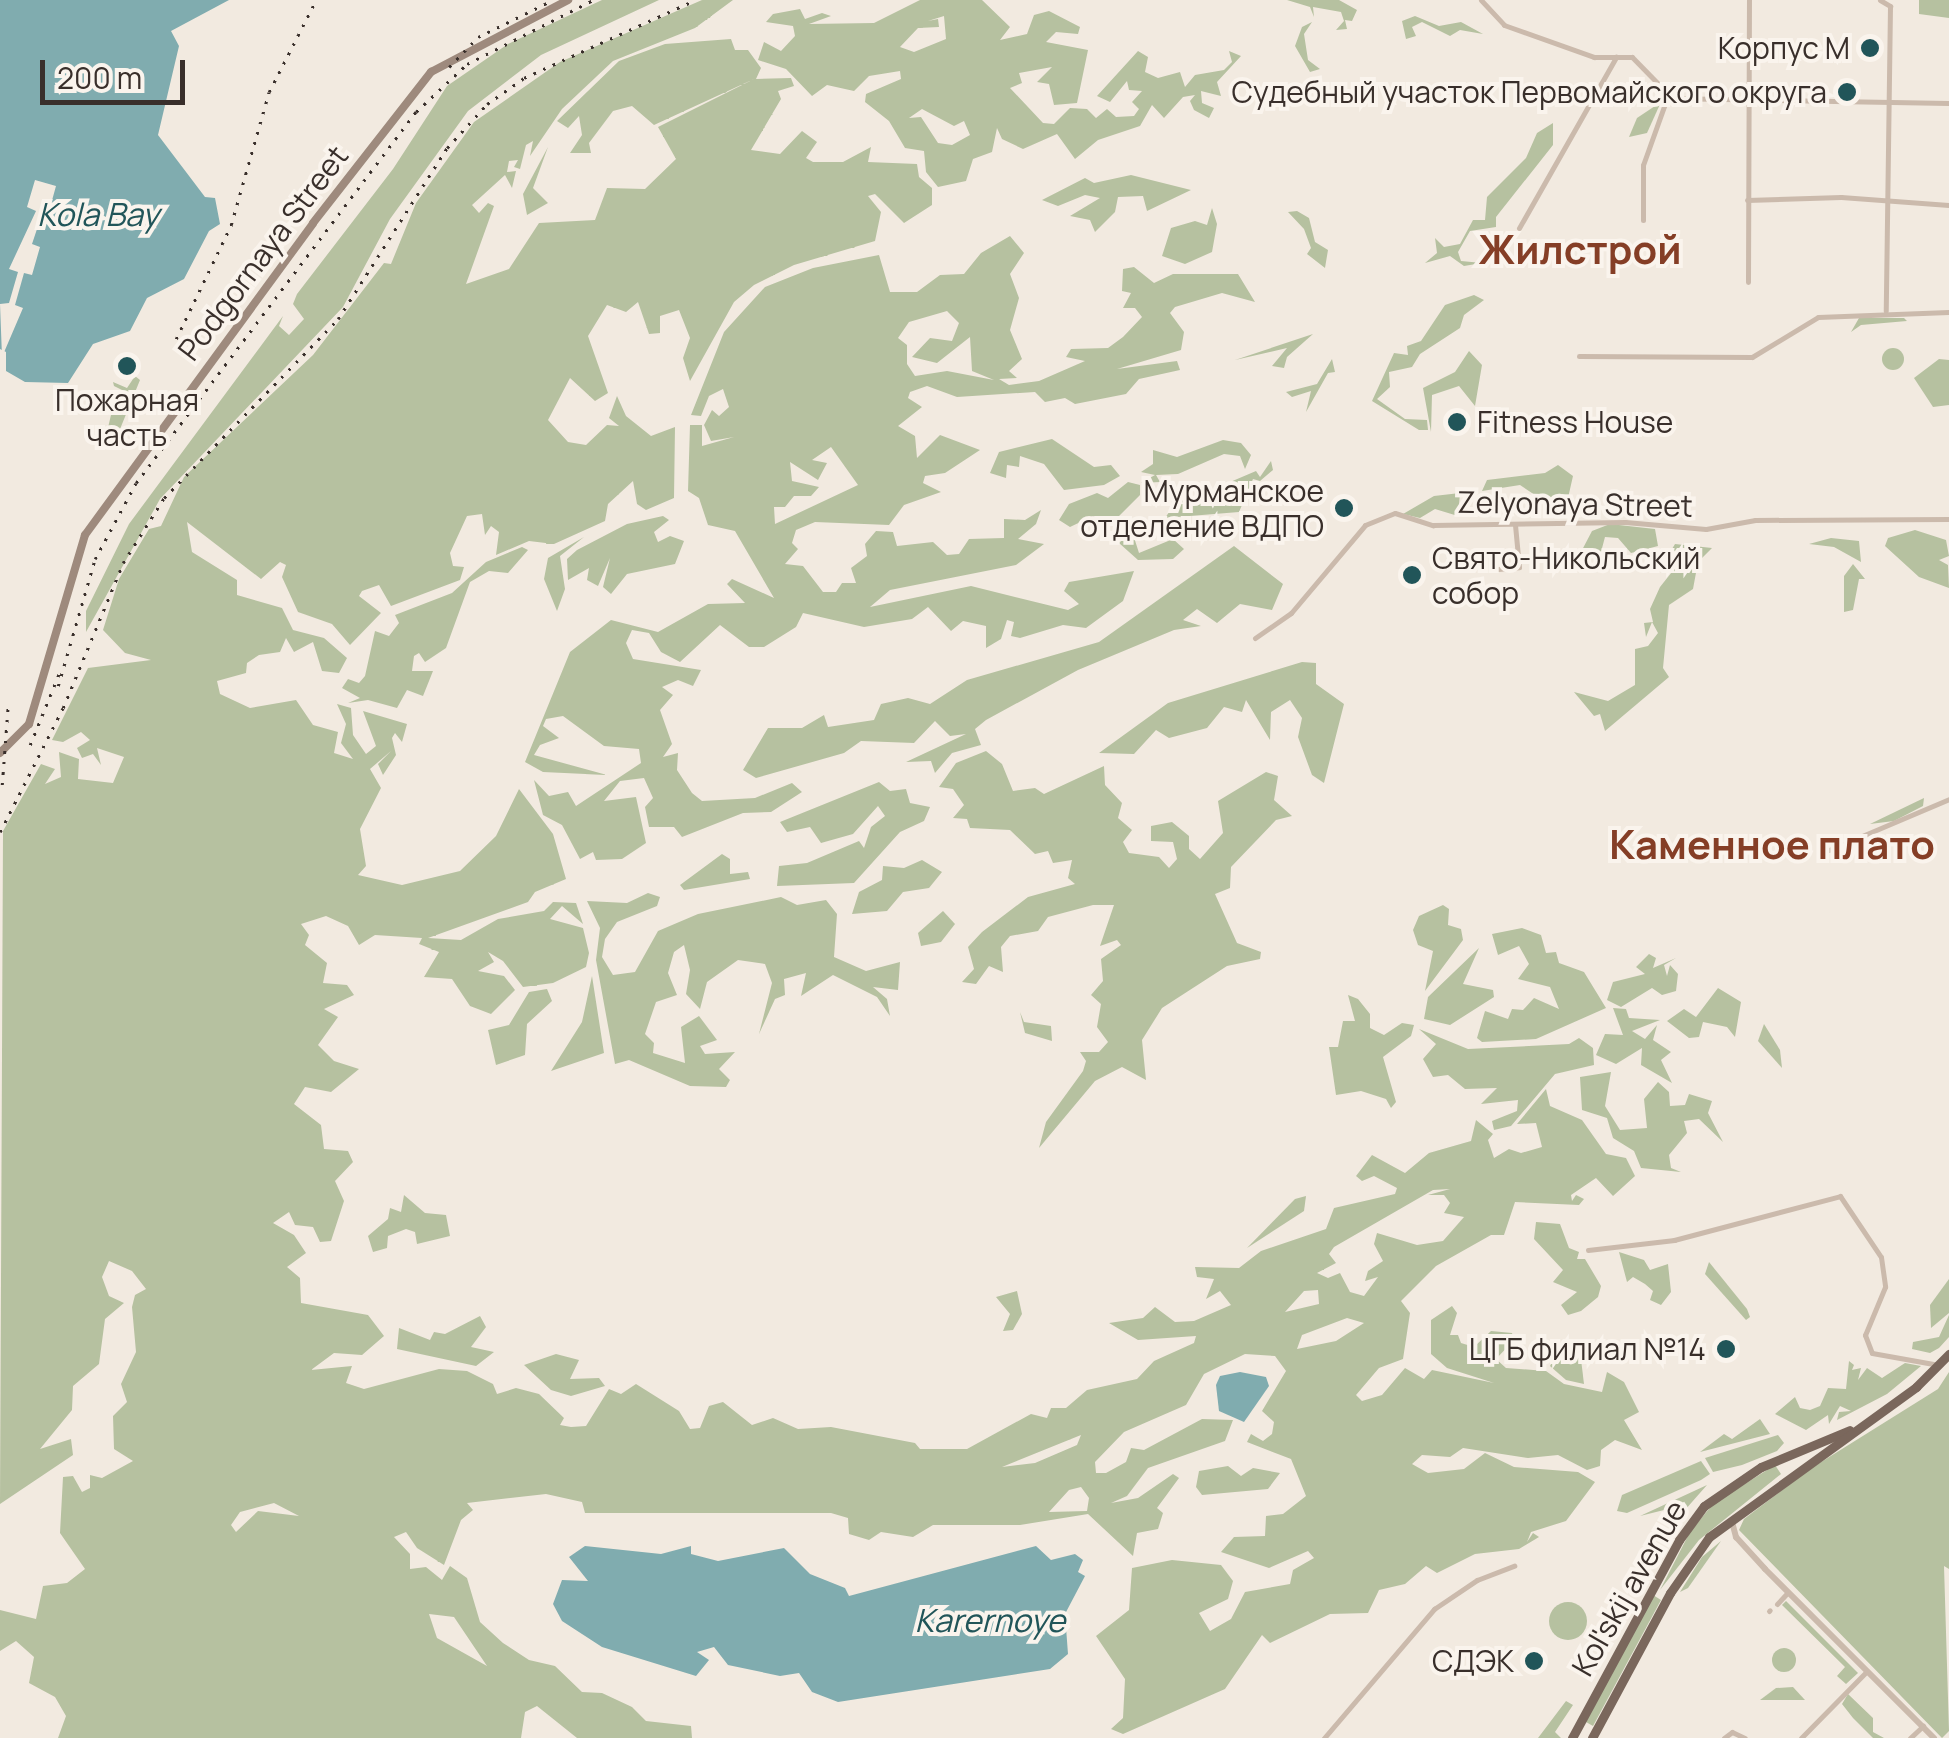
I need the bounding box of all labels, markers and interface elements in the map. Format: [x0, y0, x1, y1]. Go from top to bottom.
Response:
place label: Корпус M [1718, 30, 1850, 66]
marker: Корпус M [1859, 37, 1881, 59]
scale bar [45, 40, 190, 102]
text: 200 m [57, 57, 142, 98]
place label: Судебный участок Первомайского округа [1232, 74, 1827, 110]
marker: Судебный участок Первомайского округа [1836, 81, 1858, 103]
street label: Podgornaya Street [171, 139, 355, 367]
water label: Kola Bay [37, 195, 159, 233]
district label: Жилстрой [1479, 225, 1681, 273]
marker: Пожарная часть [116, 355, 138, 377]
place label: Пожарная часть [55, 382, 199, 452]
place label: Fitness House [1477, 404, 1673, 440]
marker: Fitness House [1446, 411, 1468, 433]
place label: Мурманское отделение ВДПО [1080, 473, 1324, 544]
street label: Zelyonaya Street [1457, 484, 1693, 524]
marker: Мурманское отделение ВДПО [1333, 497, 1355, 519]
place label: Свято-Никольский собор [1432, 540, 1700, 610]
marker: Свято-Никольский собор [1401, 564, 1423, 586]
district label: Каменное плато [1609, 820, 1935, 868]
place label: ЦГБ филиал №14 [1469, 1331, 1706, 1367]
marker: ЦГБ филиал №14 [1715, 1338, 1737, 1360]
street label: Kol'skij avenue [1564, 1494, 1694, 1682]
water label: Karernoye [915, 1601, 1065, 1639]
place label: СДЭК [1432, 1643, 1514, 1679]
marker: СДЭК [1523, 1650, 1545, 1672]

